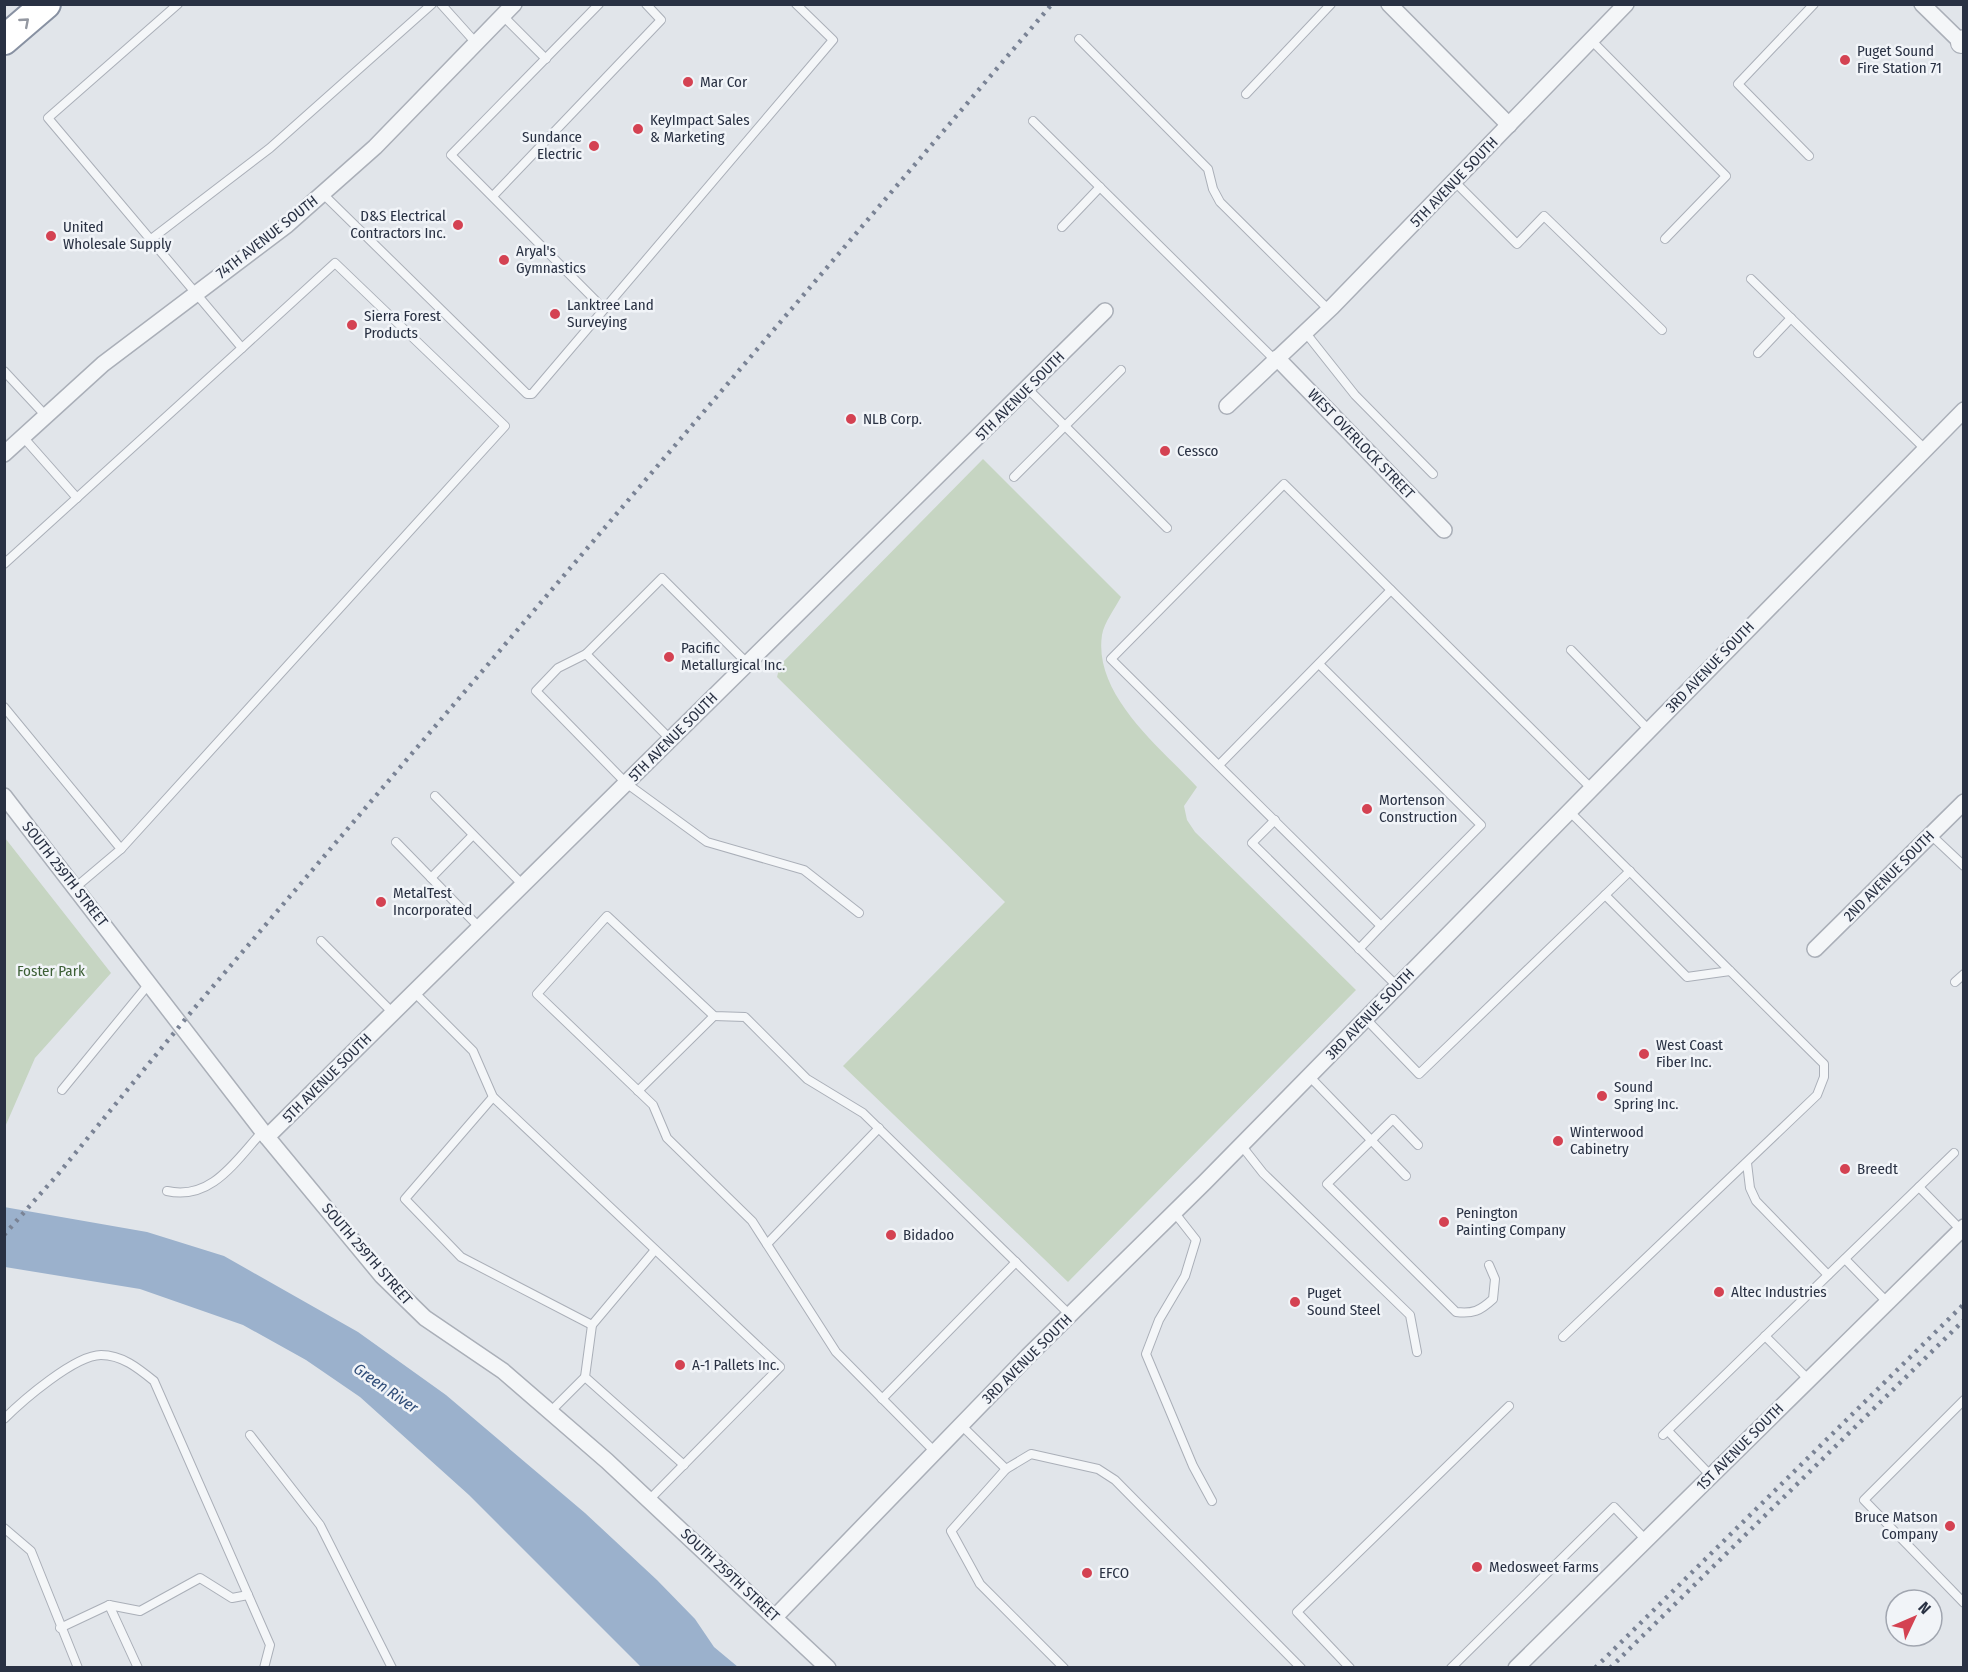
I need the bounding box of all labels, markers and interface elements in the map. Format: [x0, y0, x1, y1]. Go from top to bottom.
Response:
one-way arrow [18, 18, 29, 29]
place label: Puget Sound Fire Station 71 [1857, 42, 1942, 77]
marker: Puget Sound Fire Station 71 [1838, 53, 1852, 67]
place label: Mar Cor [700, 73, 748, 91]
marker: Mar Cor [681, 75, 695, 89]
place label: KeyImpact Sales & Marketing [650, 111, 750, 146]
marker: KeyImpact Sales & Marketing [631, 122, 645, 136]
place label: Sundance Electric [522, 128, 583, 163]
street label: 5TH AVENUE SOUTH [1406, 133, 1502, 231]
marker: Sundance Electric [587, 139, 601, 153]
street label: 74TH AVENUE SOUTH [213, 192, 321, 282]
place label: D&S Electrical Contractors Inc. [350, 207, 446, 242]
place label: United Wholesale Supply [63, 218, 172, 253]
marker: D&S Electrical Contractors Inc. [451, 218, 465, 232]
marker: United Wholesale Supply [44, 229, 58, 243]
place label: Aryal's Gymnastics [516, 242, 586, 277]
marker: Aryal's Gymnastics [497, 253, 511, 267]
place label: Lanktree Land Surveying [567, 296, 654, 331]
place label: Sierra Forest Products [364, 307, 441, 342]
marker: Lanktree Land Surveying [548, 307, 562, 321]
marker: Sierra Forest Products [345, 318, 359, 332]
street label: 5TH AVENUE SOUTH [972, 348, 1068, 444]
street label: WEST OVERLOCK STREET [1304, 385, 1418, 503]
place label: NLB Corp. [863, 410, 922, 428]
marker: NLB Corp. [844, 412, 858, 426]
place label: Cessco [1177, 442, 1219, 460]
marker: Cessco [1158, 444, 1172, 458]
street label: 3RD AVENUE SOUTH [1662, 618, 1758, 716]
place label: Pacific Metallurgical Inc. [681, 639, 785, 674]
marker: Pacific Metallurgical Inc. [662, 650, 676, 664]
street label: 5TH AVENUE SOUTH [625, 689, 721, 785]
place label: Mortenson Construction [1379, 791, 1457, 826]
marker: Mortenson Construction [1360, 802, 1374, 816]
street label: SOUTH 259TH STREET [18, 818, 112, 930]
street label: 2ND AVENUE SOUTH [1840, 827, 1938, 925]
place label: MetalTest Incorporated [393, 884, 472, 919]
marker: MetalTest Incorporated [374, 895, 388, 909]
park label: Foster Park [17, 962, 85, 980]
street label: 3RD AVENUE SOUTH [1322, 965, 1418, 1063]
street label: 5TH AVENUE SOUTH [279, 1030, 375, 1126]
place label: West Coast Fiber Inc. [1656, 1036, 1723, 1071]
marker: West Coast Fiber Inc. [1637, 1047, 1651, 1061]
place label: Sound Spring Inc. [1614, 1078, 1679, 1113]
marker: Sound Spring Inc. [1595, 1089, 1609, 1103]
place label: Winterwood Cabinetry [1570, 1123, 1644, 1158]
marker: Winterwood Cabinetry [1551, 1134, 1565, 1148]
place label: Breedt [1857, 1160, 1898, 1178]
marker: Breedt [1838, 1162, 1852, 1176]
street label: SOUTH 259TH STREET [318, 1200, 416, 1308]
place label: Penington Painting Company [1456, 1204, 1566, 1239]
marker: Penington Painting Company [1437, 1215, 1451, 1229]
place label: Bidadoo [903, 1226, 954, 1244]
marker: Bidadoo [884, 1228, 898, 1242]
place label: Altec Industries [1731, 1283, 1827, 1301]
place label: Puget Sound Steel [1307, 1284, 1381, 1319]
marker: Altec Industries [1712, 1285, 1726, 1299]
marker: Puget Sound Steel [1288, 1295, 1302, 1309]
street label: 3RD AVENUE SOUTH [978, 1310, 1076, 1408]
place label: A-1 Pallets Inc. [692, 1356, 780, 1374]
marker: A-1 Pallets Inc. [673, 1358, 687, 1372]
water label: Green River [350, 1359, 422, 1417]
street label: 1ST AVENUE SOUTH [1693, 1400, 1787, 1494]
place label: Bruce Matson Company [1855, 1508, 1938, 1543]
marker: Bruce Matson Company [1943, 1519, 1957, 1533]
street label: SOUTH 259TH STREET [677, 1525, 783, 1625]
place label: Medosweet Farms [1489, 1558, 1599, 1576]
marker: Medosweet Farms [1470, 1560, 1484, 1574]
place label: EFCO [1099, 1564, 1129, 1582]
marker: EFCO [1080, 1566, 1094, 1580]
north arrow [1884, 1588, 1944, 1648]
text: N [1914, 1598, 1935, 1618]

